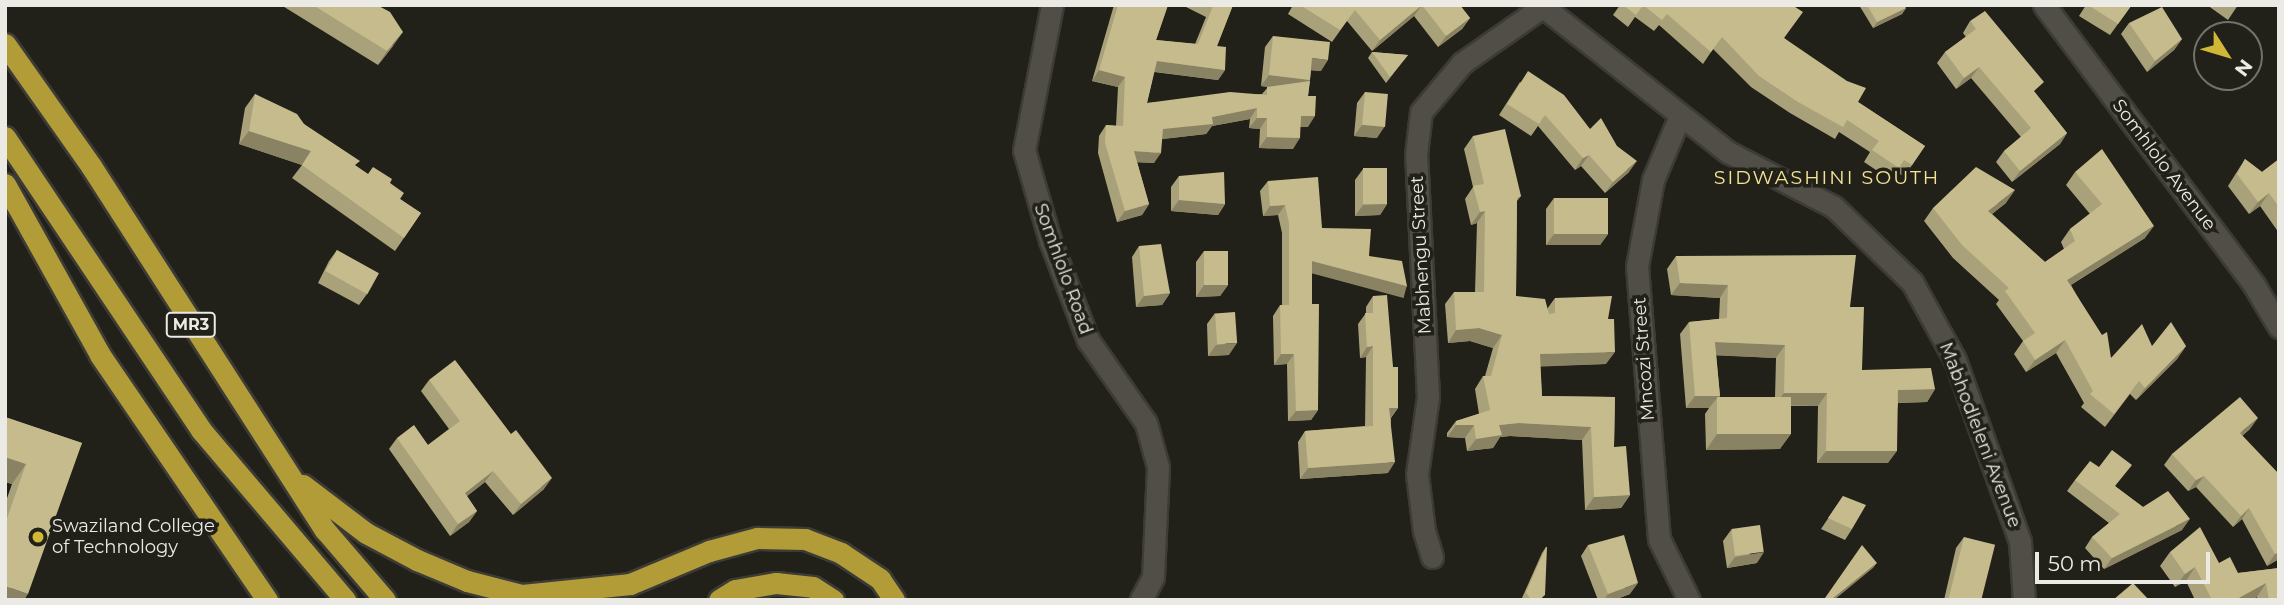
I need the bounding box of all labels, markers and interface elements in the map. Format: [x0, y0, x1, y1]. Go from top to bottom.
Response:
north arrow [2193, 21, 2263, 91]
text: N [2230, 55, 2257, 81]
street label: Somhlolo Avenue [2108, 95, 2220, 235]
district label: SIDWASHINI SOUTH [1716, 167, 1938, 189]
street label: Mabhengu Street [1406, 175, 1436, 335]
street label: Somhlolo Road [1029, 201, 1097, 337]
street label: Mncozi Street [1629, 297, 1659, 421]
road number: MR3 [165, 312, 217, 338]
street label: Mabhodleleni Avenue [1935, 339, 2025, 531]
place label: Swaziland College of Technology [52, 516, 215, 558]
marker: Swaziland College of Technology [30, 529, 46, 545]
scale bar [2039, 538, 2214, 582]
text: 50 m [2048, 551, 2102, 576]

